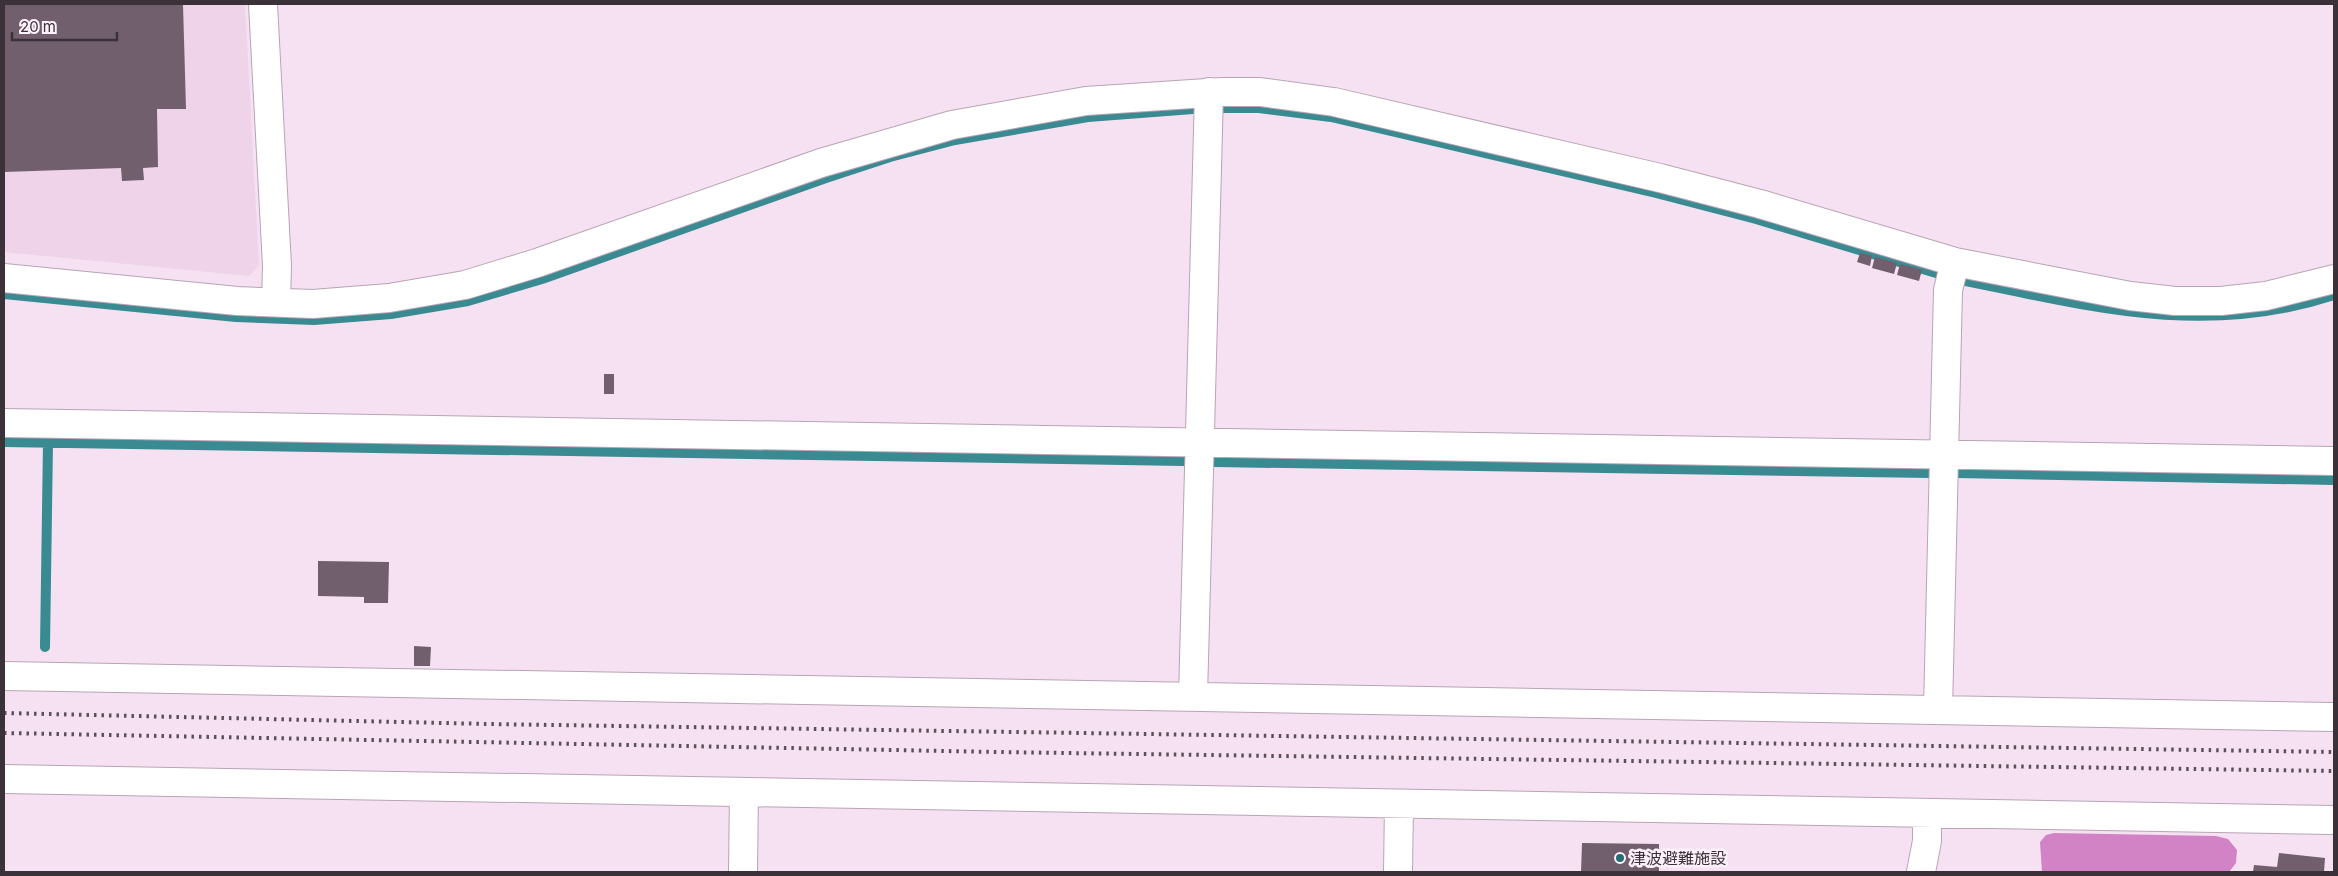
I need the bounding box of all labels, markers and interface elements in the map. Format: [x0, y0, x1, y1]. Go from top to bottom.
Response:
scale bar [12, 10, 118, 42]
text: 20 m [20, 17, 56, 36]
place label: 津波避難施設 [1630, 848, 1726, 868]
marker: 津波避難施設 [1614, 852, 1626, 864]

